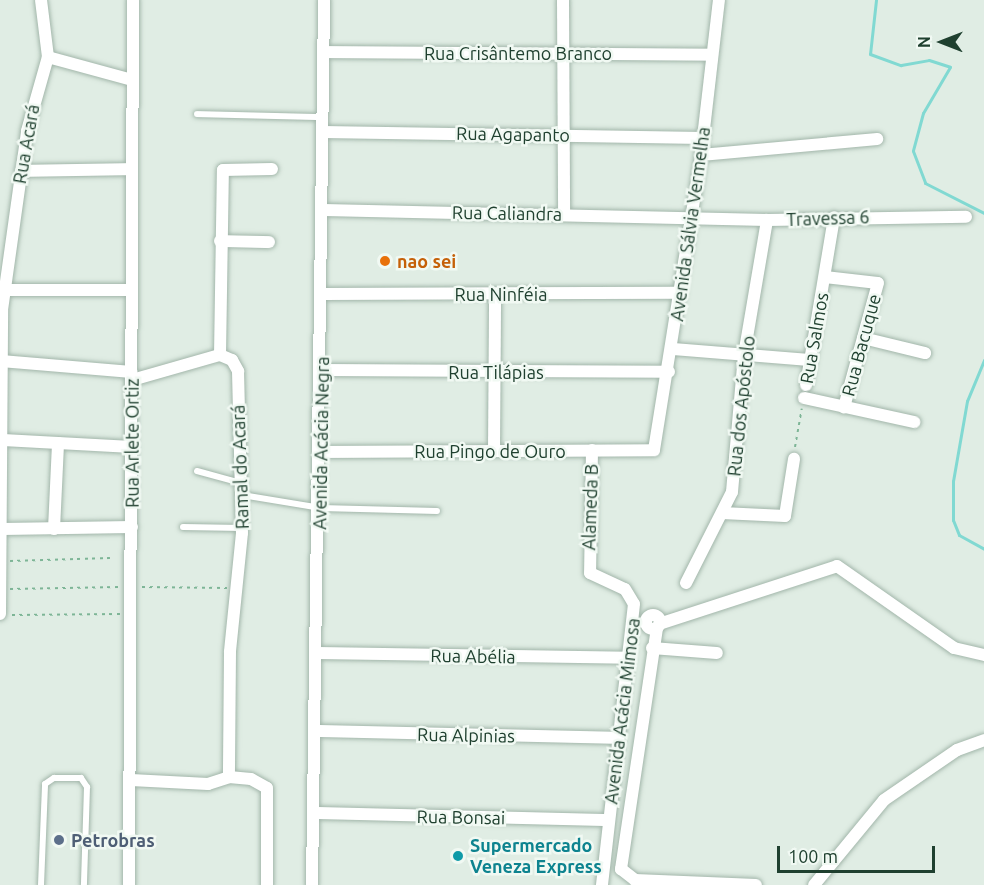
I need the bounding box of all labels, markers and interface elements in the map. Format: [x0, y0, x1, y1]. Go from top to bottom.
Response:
north arrow [912, 12, 972, 72]
text: N [915, 36, 933, 48]
street label: Rua Crisântemo Branco [424, 42, 612, 64]
street label: Rua Acará [8, 103, 44, 185]
street label: Rua Agapanto [456, 122, 570, 146]
street label: Avenida Sálvia Vermelha [666, 126, 714, 322]
street label: Rua Caliandra [452, 201, 562, 225]
street label: Travessa 6 [786, 206, 870, 230]
place label: nao sei [397, 250, 456, 272]
marker: nao sei [378, 254, 392, 268]
street label: Rua Ninféia [455, 283, 547, 305]
street label: Rua Salmos [795, 291, 833, 385]
street label: Rua Bacuque [837, 292, 885, 398]
street label: Rua dos Apóstolo [723, 335, 759, 477]
street label: Avenida Acácia Negra [309, 356, 333, 530]
street label: Rua Tilápias [448, 361, 544, 383]
street label: Rua Arlete Ortiz [121, 378, 143, 508]
street label: Ramal do Acará [227, 404, 253, 530]
street label: Rua Pingo de Ouro [414, 440, 566, 462]
street label: Alameda B [578, 463, 602, 551]
street label: Avenida Acácia Mimosa [600, 617, 644, 805]
street label: Rua Abélia [430, 644, 516, 668]
street label: Rua Alpinias [417, 723, 515, 747]
street label: Rua Bonsai [417, 805, 505, 829]
place label: Petrobras [71, 829, 155, 851]
marker: Petrobras [52, 833, 66, 847]
scale bar [780, 834, 938, 872]
place label: Supermercado Veneza Express [470, 835, 602, 878]
text: 100 m [788, 846, 838, 866]
marker: Supermercado Veneza Express [451, 849, 465, 863]

